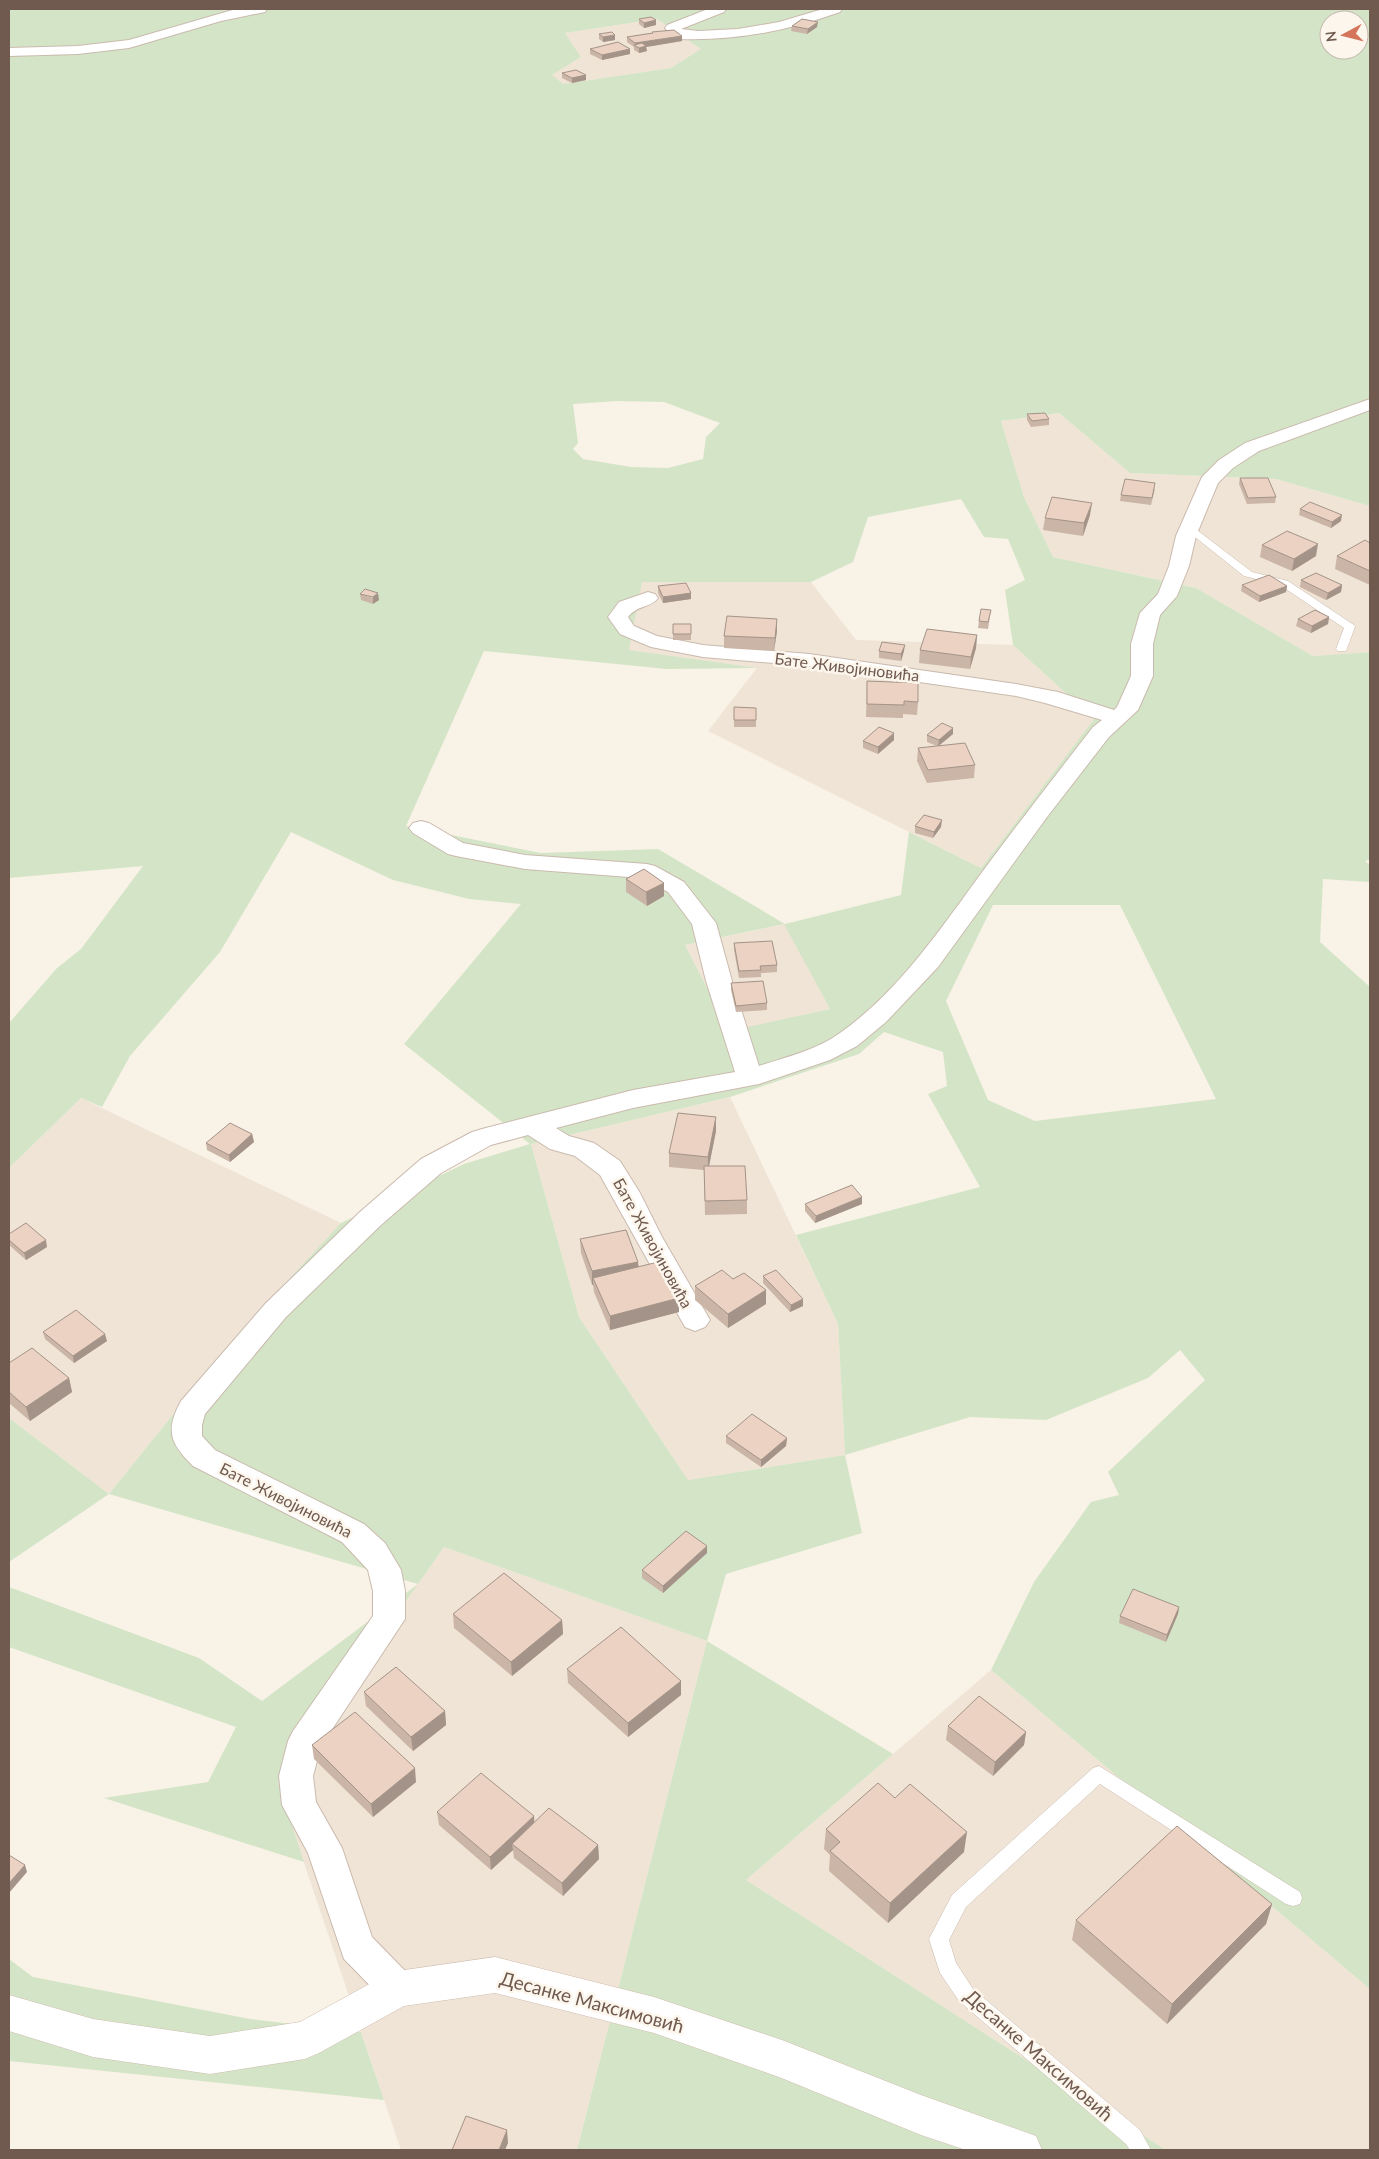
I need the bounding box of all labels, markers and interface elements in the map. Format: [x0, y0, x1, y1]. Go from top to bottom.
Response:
north arrow [1319, 10, 1369, 60]
text: N [1322, 30, 1340, 43]
street label: Бате Живојиновића [774, 648, 921, 685]
street label: Бате Живојиновића [610, 1174, 697, 1311]
street label: Бате Живојиновића [217, 1458, 355, 1541]
street label: Десанке Максимовић [498, 1966, 687, 2037]
street label: Десанке Максимовић [960, 1984, 1118, 2125]

